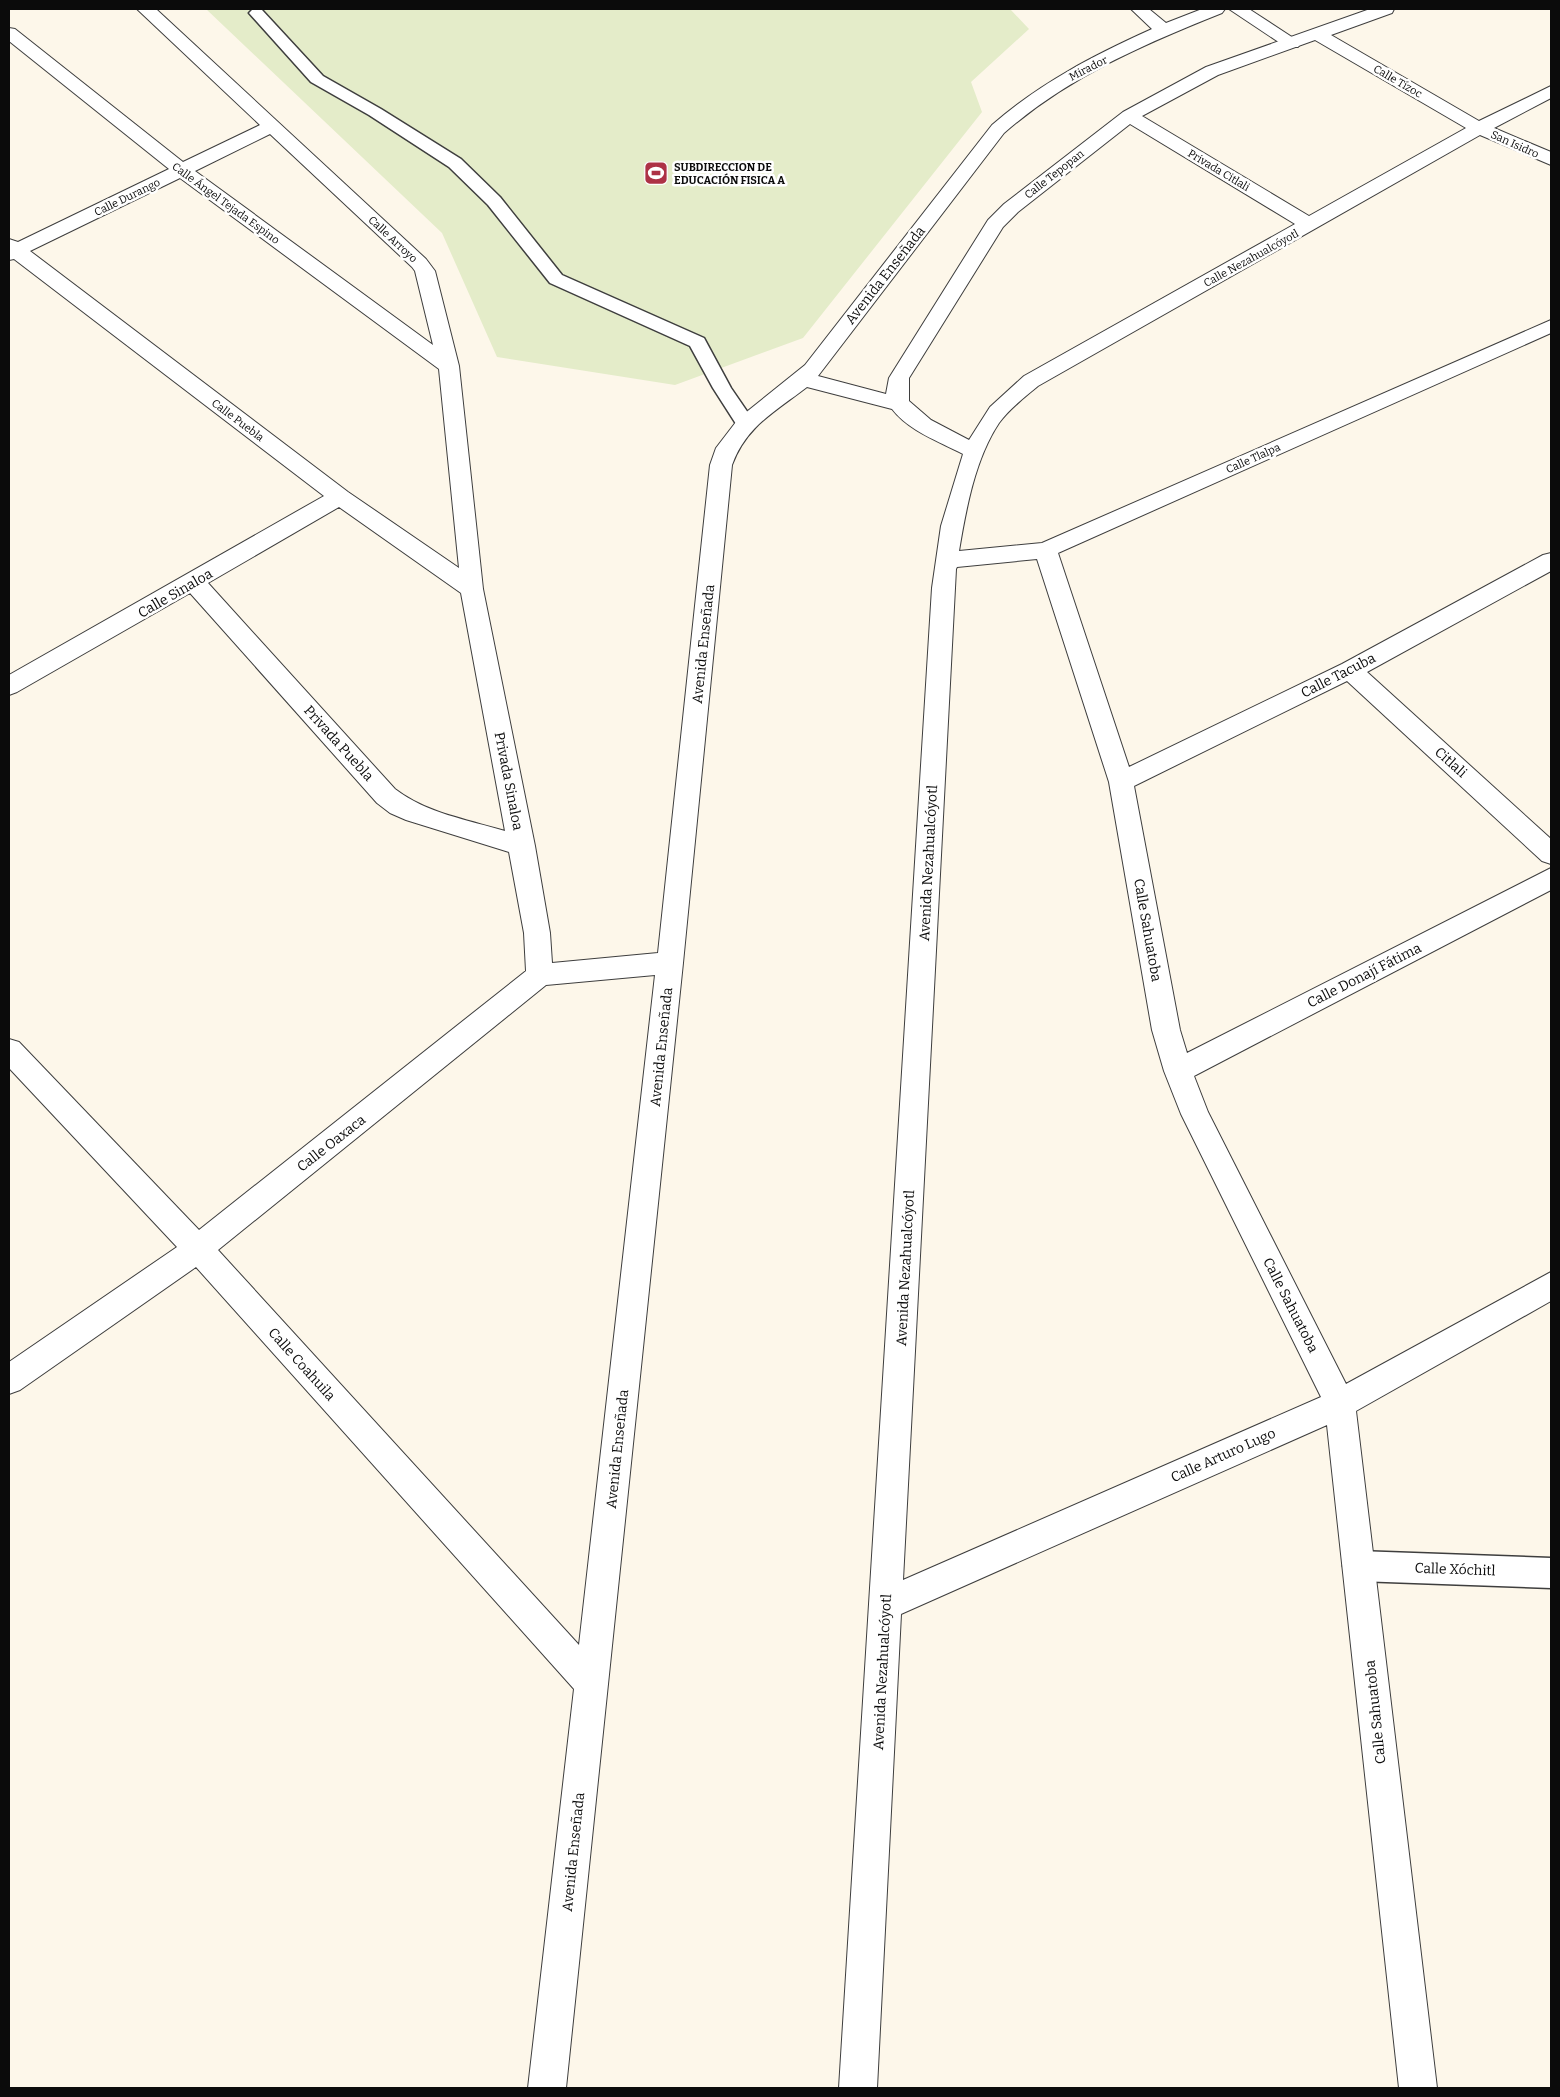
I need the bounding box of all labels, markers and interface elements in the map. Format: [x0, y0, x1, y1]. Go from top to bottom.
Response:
street label: Mirador [1067, 53, 1110, 84]
street label: Calle Tízoc [1371, 62, 1425, 101]
street label: San Isidro [1489, 128, 1541, 161]
street label: Calle Tepopan [1022, 147, 1087, 202]
street label: Privada Citlali [1185, 147, 1253, 194]
street label: Calle Ángel Tejada Espino [169, 159, 283, 247]
sports icon: SUBDIRECCION DE EDUCACIÓN FISICA A [643, 160, 669, 186]
place label: SUBDIRECCION DE EDUCACIÓN FISICA A [674, 161, 785, 187]
street label: Calle Durango [92, 176, 162, 219]
street label: Calle Arroyo [365, 213, 420, 265]
street label: Avenida Enseñada [842, 223, 929, 328]
street label: Calle Nezahualcóyotl [1201, 227, 1301, 290]
street label: Calle Puebla [209, 397, 266, 444]
street label: Calle Tlalpa [1224, 441, 1283, 476]
street label: Calle Sinaloa [135, 565, 216, 622]
street label: Avenida Enseñada [689, 583, 718, 704]
street label: Calle Tacuba [1298, 649, 1379, 701]
street label: Privada Puebla [300, 702, 377, 785]
street label: Privada Sinaloa [491, 730, 526, 832]
street label: Citlali [1431, 744, 1470, 781]
street label: Avenida Nezahualcóyotl [916, 784, 941, 942]
street label: Calle Sahuatoba [1130, 877, 1165, 983]
street label: Calle Donají Fátima [1304, 939, 1424, 1012]
street label: Avenida Enseñada [647, 986, 676, 1107]
street label: Calle Oaxaca [294, 1111, 369, 1175]
street label: Avenida Nezahualcóyotl [893, 1189, 918, 1347]
street label: Calle Sahuatoba [1259, 1255, 1322, 1356]
street label: Calle Coahuila [264, 1324, 339, 1405]
street label: Avenida Enseñada [603, 1388, 632, 1509]
street label: Calle Arturo Lugo [1168, 1425, 1278, 1486]
street label: Calle Xóchitl [1414, 1560, 1496, 1579]
street label: Avenida Nezahualcóyotl [870, 1593, 895, 1751]
street label: Calle Sahuatoba [1362, 1659, 1389, 1765]
street label: Avenida Enseñada [559, 1791, 588, 1912]

